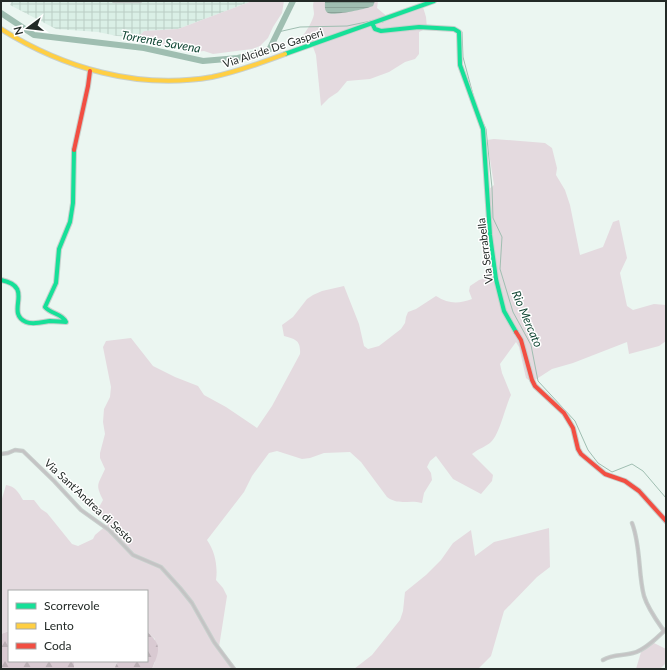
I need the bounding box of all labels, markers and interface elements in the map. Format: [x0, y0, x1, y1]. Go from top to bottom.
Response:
north arrow [8, 8, 48, 48]
text: N [10, 25, 25, 36]
street label: Via Alcide De Gasperi [221, 25, 325, 70]
water label: Torrente Savena [120, 27, 202, 56]
street label: Via Serrabella [474, 217, 495, 285]
water label: Rio Mercato [509, 288, 546, 350]
street label: Via Sant'Andrea di Sesto [42, 456, 137, 545]
legend [8, 590, 148, 662]
text: Scorrevole [44, 598, 100, 613]
text: Lento [44, 618, 74, 633]
text: Coda [44, 638, 71, 653]

